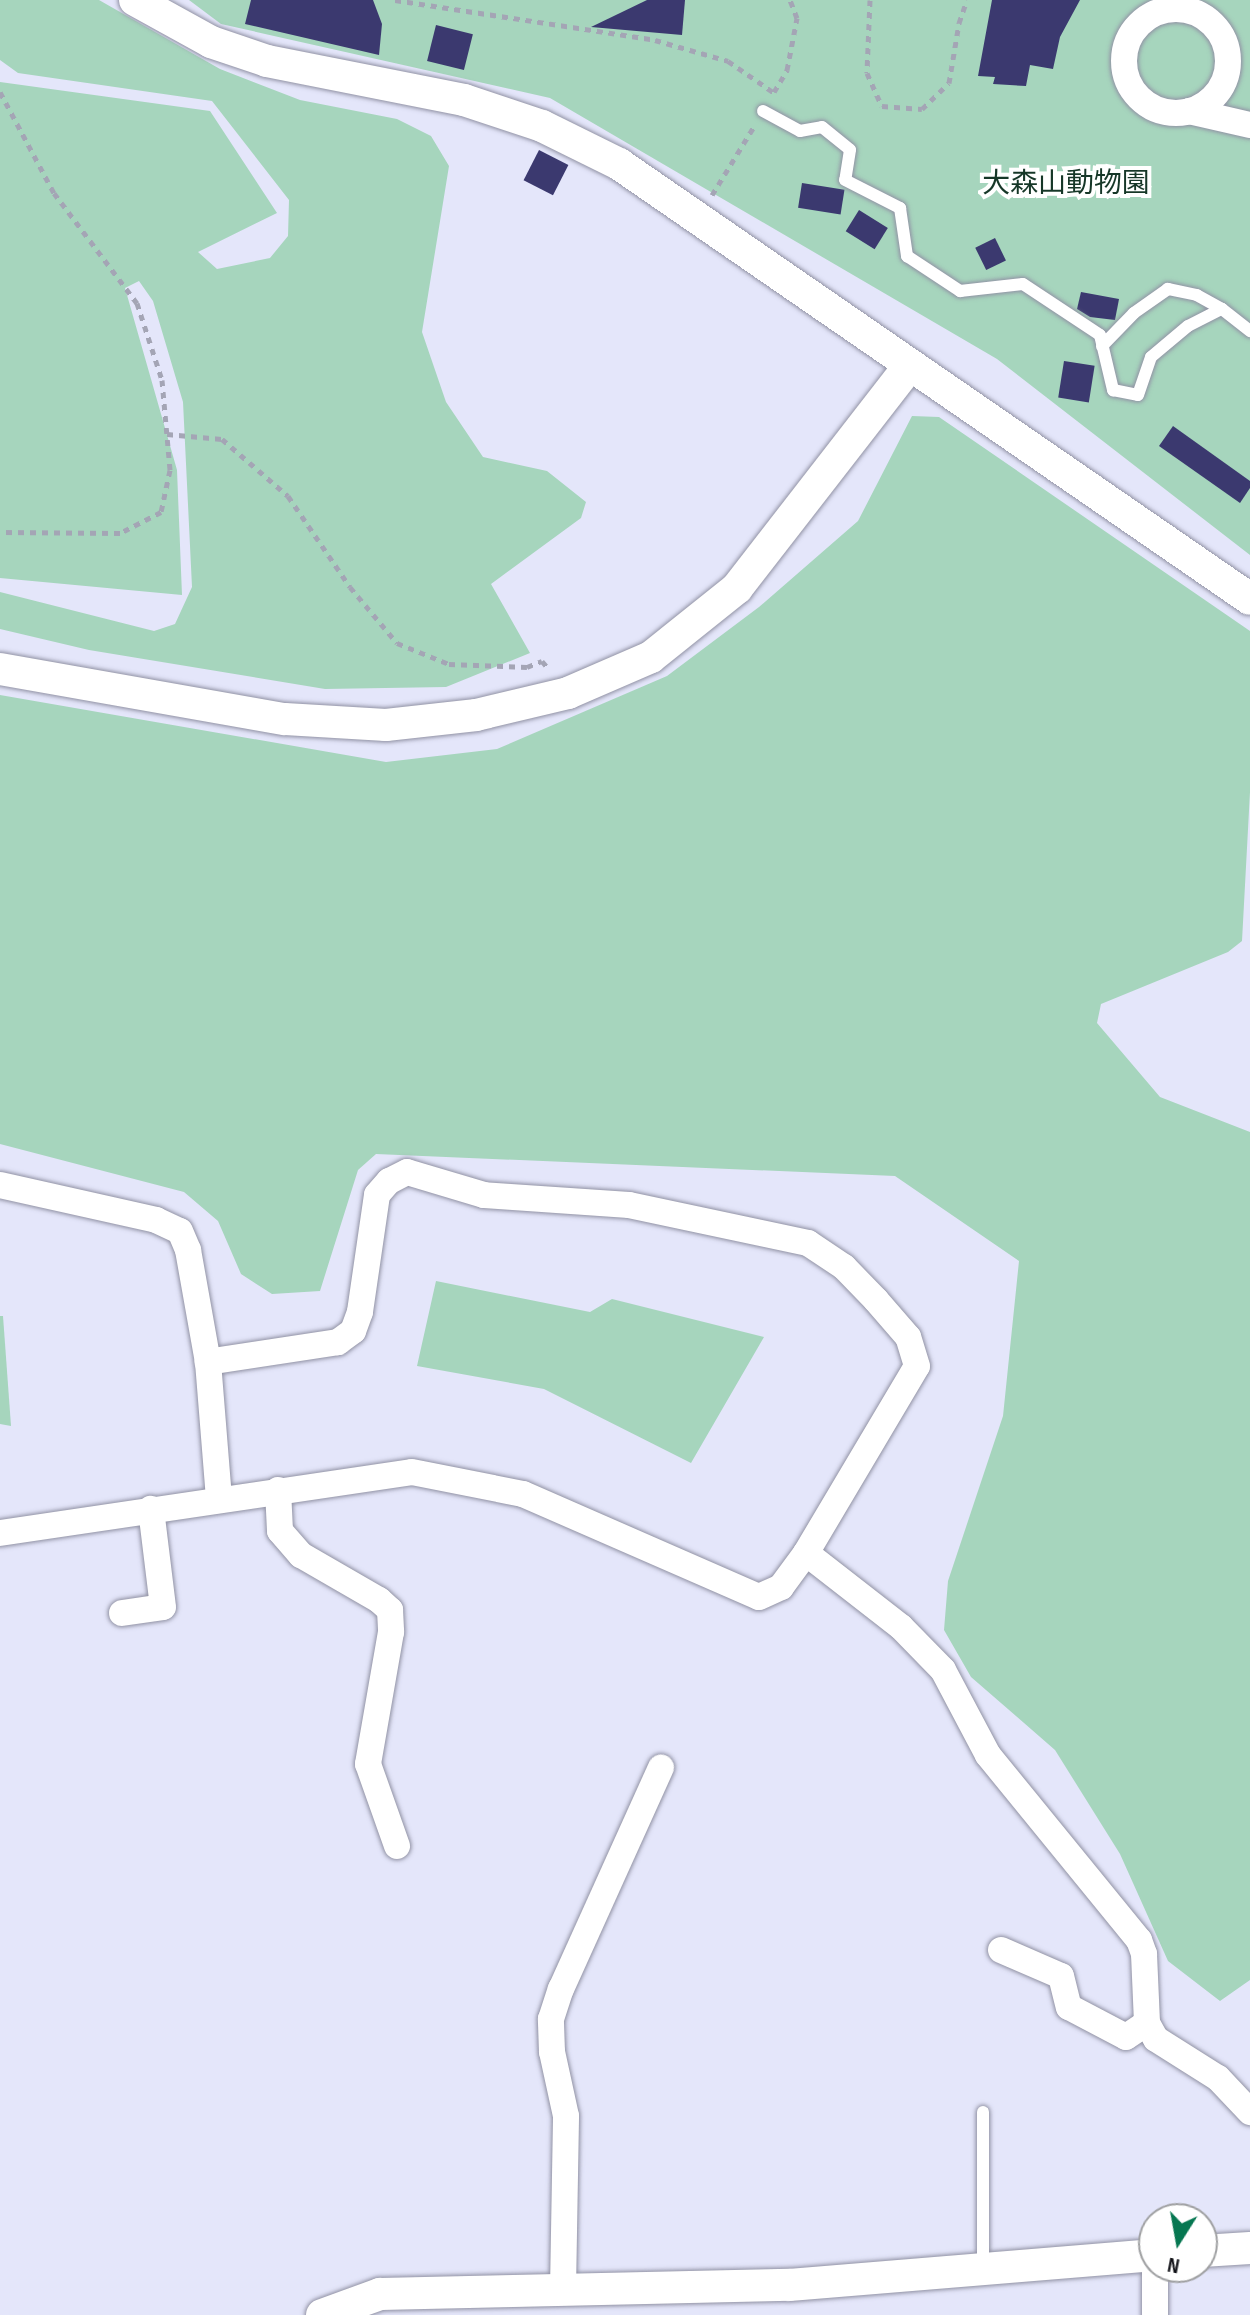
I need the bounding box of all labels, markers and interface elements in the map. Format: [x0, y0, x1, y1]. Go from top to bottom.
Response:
park label: 大森山動物園 [982, 167, 1150, 201]
north arrow [1138, 2203, 1218, 2283]
text: N [1165, 2251, 1182, 2279]

